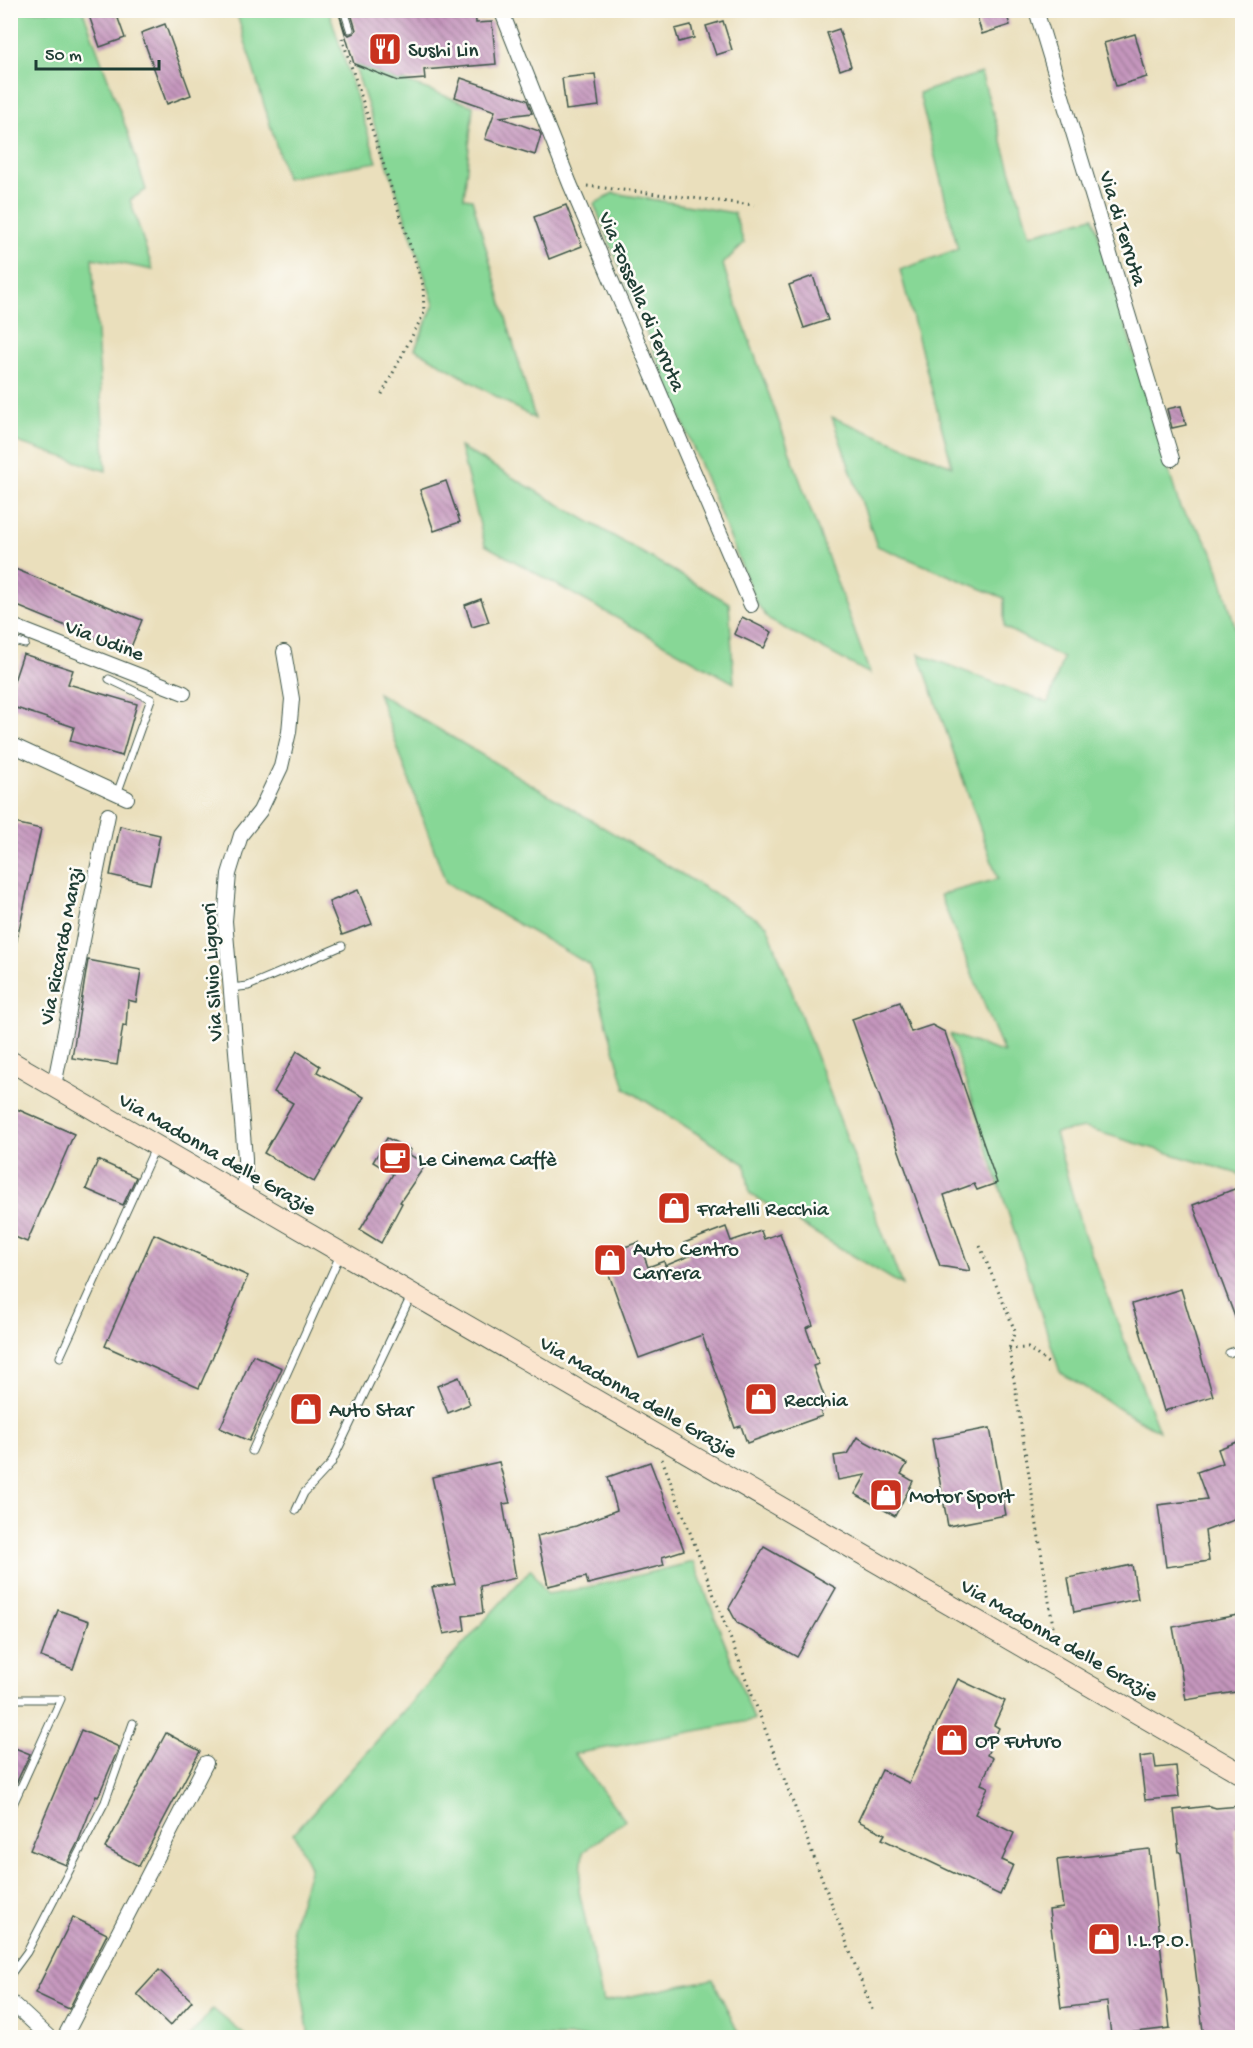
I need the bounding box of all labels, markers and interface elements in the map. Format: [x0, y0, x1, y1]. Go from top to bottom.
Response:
restaurant icon: Sushi Lin [367, 31, 403, 67]
scale bar [36, 33, 159, 71]
place label: Sushi Lin [408, 40, 478, 65]
text: 50 m [45, 46, 82, 67]
street label: Via di Terruta [1091, 168, 1150, 291]
street label: Via Fossella di Terruta [590, 208, 689, 397]
street label: Via Udine [60, 615, 148, 669]
street label: Via Riccardo Manzi [36, 866, 91, 1029]
street label: Via Silvio Liguori [198, 902, 231, 1043]
street label: Via Madonna delle Grazie [112, 1089, 321, 1223]
cafe icon: Le Cinema Caffè [377, 1140, 413, 1176]
place label: Le Cinema Caffè [418, 1149, 558, 1174]
shop icon: Fratelli Recchia [656, 1190, 692, 1226]
place label: Fratelli Recchia [696, 1199, 830, 1224]
place label: Auto Centro Carrera [633, 1239, 739, 1288]
shop icon: Auto Centro Carrera [592, 1242, 628, 1278]
street label: Via Madonna delle Grazie [533, 1332, 742, 1466]
shop icon: Recchia [743, 1381, 779, 1417]
place label: Recchia [784, 1390, 849, 1415]
shop icon: Auto Star [288, 1391, 324, 1427]
place label: Auto Star [329, 1400, 415, 1425]
shop icon: Motor Sport [868, 1477, 904, 1513]
place label: Motor Sport [909, 1486, 1016, 1511]
street label: Via Madonna delle Grazie [954, 1575, 1163, 1709]
shop icon: OP Futuro [934, 1722, 970, 1758]
place label: OP Futuro [975, 1731, 1062, 1756]
shop icon: I.L.P.O. [1086, 1921, 1122, 1957]
place label: I.L.P.O. [1127, 1930, 1190, 1955]

